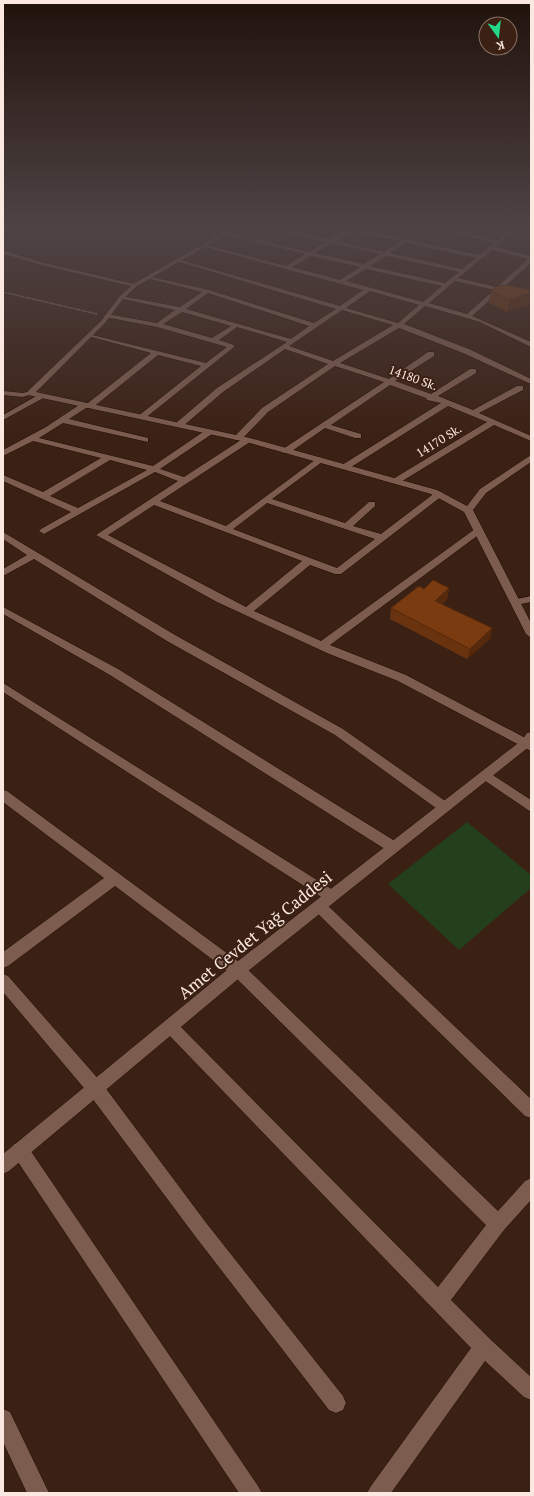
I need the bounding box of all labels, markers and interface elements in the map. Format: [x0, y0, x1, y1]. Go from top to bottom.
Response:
north arrow [478, 16, 518, 56]
text: K [495, 38, 506, 53]
street label: 14180 Sk. [387, 362, 440, 393]
street label: 14170 Sk. [413, 421, 464, 460]
street label: Amet Cevdet Yağ Caddesi [173, 865, 336, 1004]

